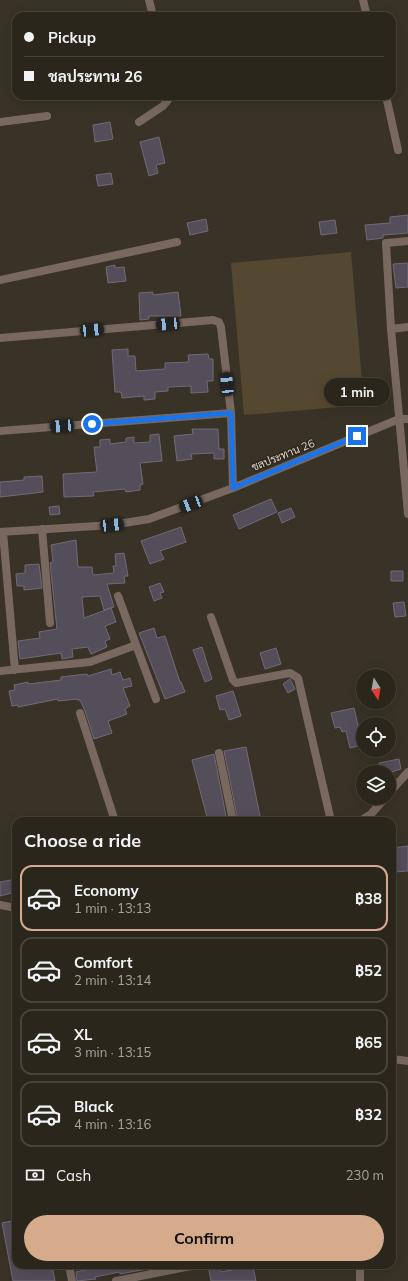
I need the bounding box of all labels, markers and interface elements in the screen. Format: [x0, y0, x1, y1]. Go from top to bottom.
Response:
text: Pickup [48, 28, 96, 47]
text: ชลประทาน 26 [48, 67, 142, 86]
car [156, 317, 180, 331]
car [80, 323, 104, 337]
car [220, 371, 234, 397]
callout: 1 min [324, 378, 390, 406]
text: 1 min [340, 384, 374, 400]
route start [83, 415, 101, 433]
car [50, 419, 74, 433]
route end [348, 427, 366, 445]
street label: ชลประทาน 26 [249, 436, 317, 474]
car [178, 494, 204, 514]
car [99, 518, 125, 532]
north arrow [356, 669, 396, 709]
map controls [356, 669, 396, 805]
button: locate [356, 717, 396, 757]
button: layers [356, 765, 396, 805]
text: Choose a ride [24, 829, 141, 852]
icon: car [26, 880, 62, 916]
text: Economy [74, 881, 139, 900]
text: ฿38 [355, 889, 382, 908]
text: 1 min · 13:13 [74, 900, 151, 916]
icon: car [26, 952, 62, 988]
text: Comfort [74, 953, 132, 972]
text: ฿52 [355, 961, 382, 980]
text: 2 min · 13:14 [74, 972, 151, 988]
icon: car [26, 1024, 62, 1060]
text: XL [74, 1025, 92, 1044]
text: ฿65 [355, 1033, 382, 1052]
text: 3 min · 13:15 [74, 1044, 151, 1060]
icon: car [26, 1096, 62, 1132]
text: Black [74, 1097, 113, 1116]
text: ฿32 [355, 1105, 382, 1124]
text: 4 min · 13:16 [74, 1116, 151, 1132]
icon: cash [24, 1164, 46, 1186]
text: Cash [56, 1166, 91, 1185]
text: 230 m [346, 1167, 384, 1183]
button: Confirm [24, 1215, 384, 1261]

